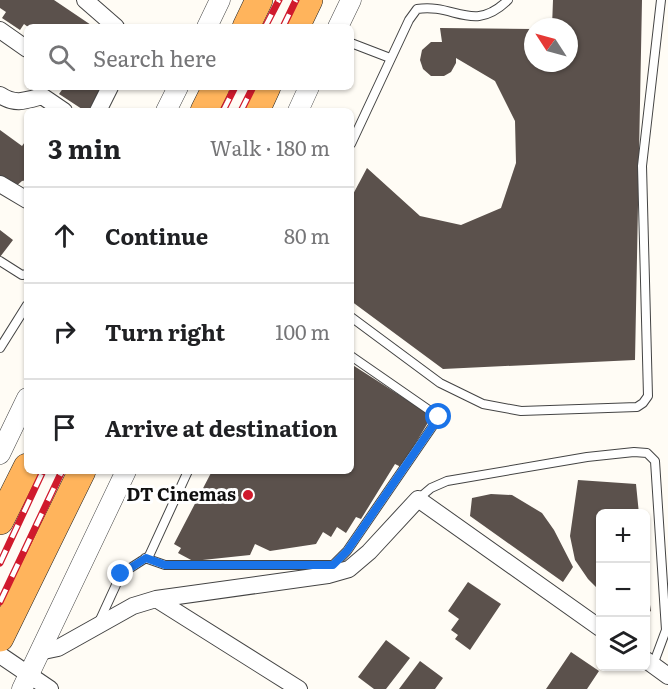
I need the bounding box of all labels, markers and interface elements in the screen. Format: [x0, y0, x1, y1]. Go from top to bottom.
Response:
north arrow [524, 18, 578, 72]
search box [24, 24, 354, 90]
icon: search [45, 41, 78, 74]
text: Search here [93, 41, 216, 74]
text: 3 min [48, 128, 121, 167]
text: Walk · 180 m [210, 132, 330, 162]
icon: ahead [48, 219, 81, 252]
text: Continue [105, 219, 208, 252]
text: 80 m [284, 220, 330, 250]
icon: right [48, 315, 81, 348]
text: Turn right [105, 315, 225, 348]
text: 100 m [275, 316, 330, 346]
route start [425, 403, 451, 429]
icon: arrive [48, 411, 81, 444]
text: Arrive at destination [105, 411, 338, 444]
place label: DT Cinemas [126, 480, 236, 507]
marker: DT Cinemas [241, 488, 255, 502]
map controls [596, 509, 650, 671]
button: + [596, 509, 650, 563]
route end [107, 560, 133, 586]
button: − [596, 563, 650, 617]
button: layers [596, 617, 650, 671]

